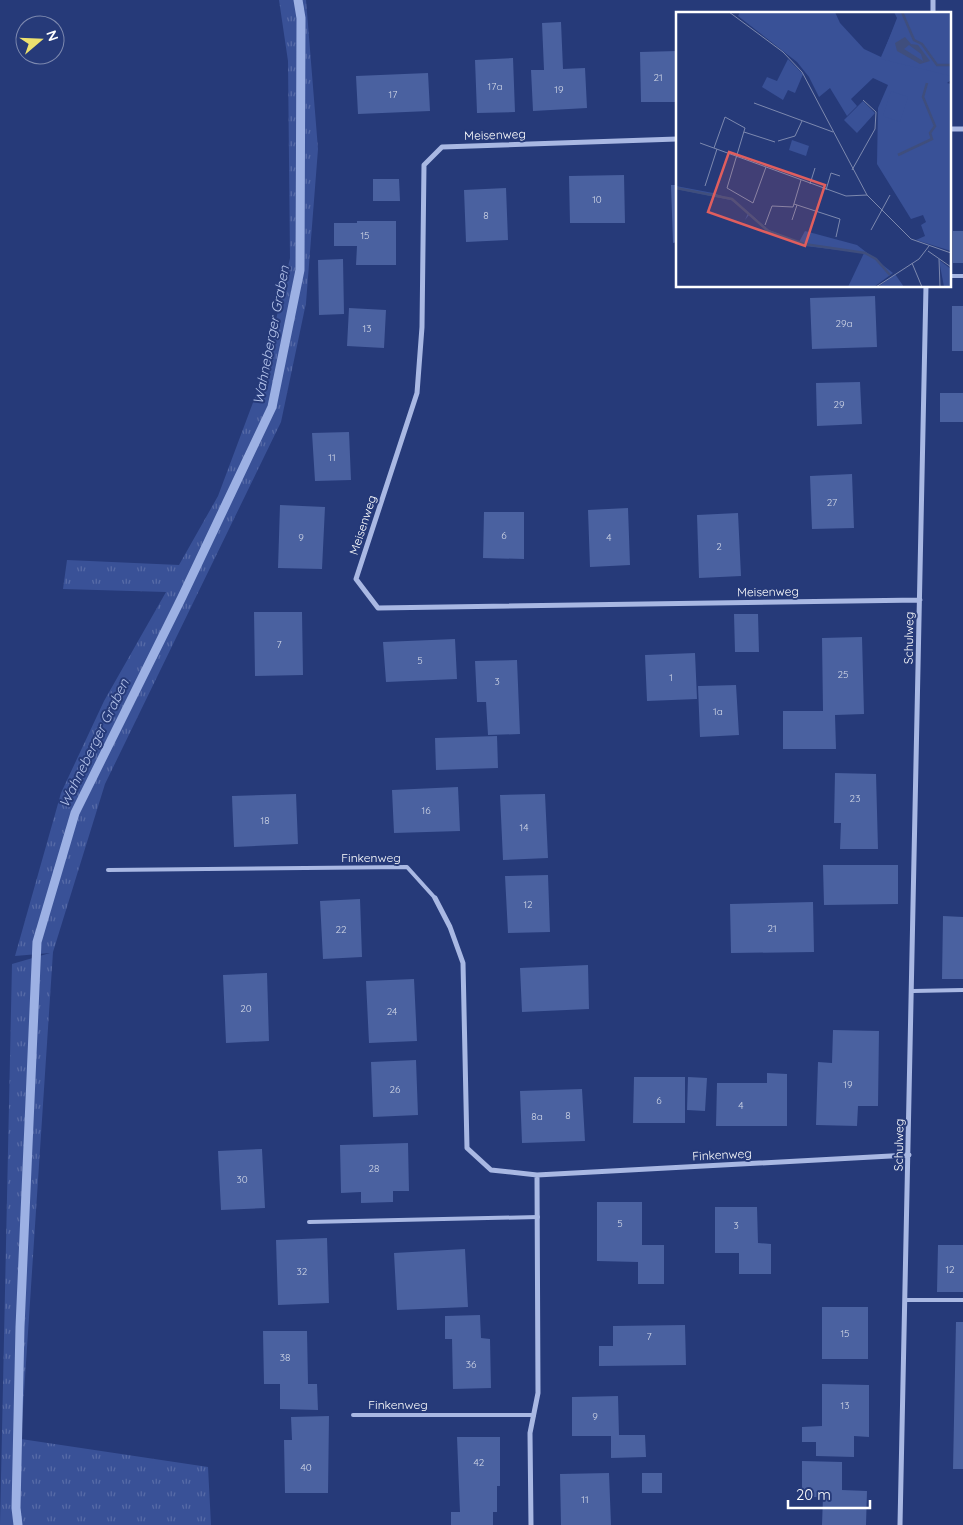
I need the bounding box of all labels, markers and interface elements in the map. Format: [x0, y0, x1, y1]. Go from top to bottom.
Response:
inset map [676, 12, 950, 288]
north arrow [15, 15, 65, 65]
text: N [42, 28, 62, 44]
house number: 21 [653, 71, 663, 84]
house number: 17a [488, 80, 502, 93]
house number: 19 [554, 83, 564, 96]
house number: 17 [389, 88, 397, 101]
street label: Meisenweg [464, 126, 526, 143]
house number: 10 [592, 193, 602, 206]
house number: 8 [483, 209, 489, 222]
house number: 15 [360, 229, 370, 242]
water label: Wahneberger Graben [249, 263, 293, 406]
house number: 29a [835, 317, 853, 330]
house number: 13 [363, 322, 371, 335]
house number: 29 [833, 398, 845, 411]
house number: 11 [328, 451, 336, 464]
street label: Meisenweg [346, 493, 379, 557]
house number: 27 [827, 496, 837, 509]
house number: 6 [501, 529, 507, 542]
house number: 9 [298, 531, 304, 544]
house number: 4 [606, 531, 612, 544]
house number: 2 [716, 540, 722, 553]
street label: Meisenweg [737, 583, 799, 600]
street label: Schulweg [901, 612, 916, 664]
house number: 7 [276, 638, 282, 651]
house number: 5 [417, 654, 423, 667]
house number: 25 [838, 668, 849, 681]
house number: 1 [669, 671, 673, 684]
water label: Wahneberger Graben [55, 675, 133, 810]
house number: 3 [494, 675, 500, 688]
house number: 1a [713, 705, 723, 718]
house number: 23 [850, 792, 860, 805]
house number: 16 [421, 804, 431, 817]
house number: 18 [260, 814, 270, 827]
house number: 14 [520, 821, 528, 834]
street label: Finkenweg [341, 850, 401, 865]
house number: 12 [523, 898, 533, 911]
house number: 21 [767, 922, 777, 935]
house number: 22 [335, 923, 347, 936]
house number: 20 [240, 1002, 252, 1015]
house number: 24 [387, 1005, 397, 1018]
house number: 19 [843, 1078, 853, 1091]
house number: 26 [390, 1083, 401, 1096]
house number: 6 [656, 1094, 662, 1107]
house number: 4 [738, 1099, 744, 1112]
house number: 8 [565, 1109, 571, 1122]
house number: 8a [531, 1110, 543, 1123]
street label: Schulweg [891, 1119, 906, 1171]
street label: Finkenweg [692, 1145, 752, 1164]
house number: 28 [369, 1162, 379, 1175]
house number: 30 [236, 1173, 248, 1186]
house number: 5 [617, 1217, 623, 1230]
house number: 3 [733, 1219, 739, 1232]
house number: 12 [945, 1263, 955, 1276]
house number: 32 [297, 1265, 308, 1278]
house number: 15 [840, 1327, 850, 1340]
house number: 7 [646, 1330, 652, 1343]
house number: 38 [280, 1351, 290, 1364]
house number: 36 [466, 1358, 477, 1371]
street label: Finkenweg [368, 1397, 428, 1412]
house number: 13 [841, 1399, 849, 1412]
house number: 9 [592, 1410, 598, 1423]
house number: 42 [474, 1456, 485, 1469]
house number: 40 [300, 1461, 312, 1474]
scale bar [788, 1478, 870, 1510]
text: 20 m [796, 1485, 831, 1504]
house number: 11 [581, 1493, 589, 1506]

